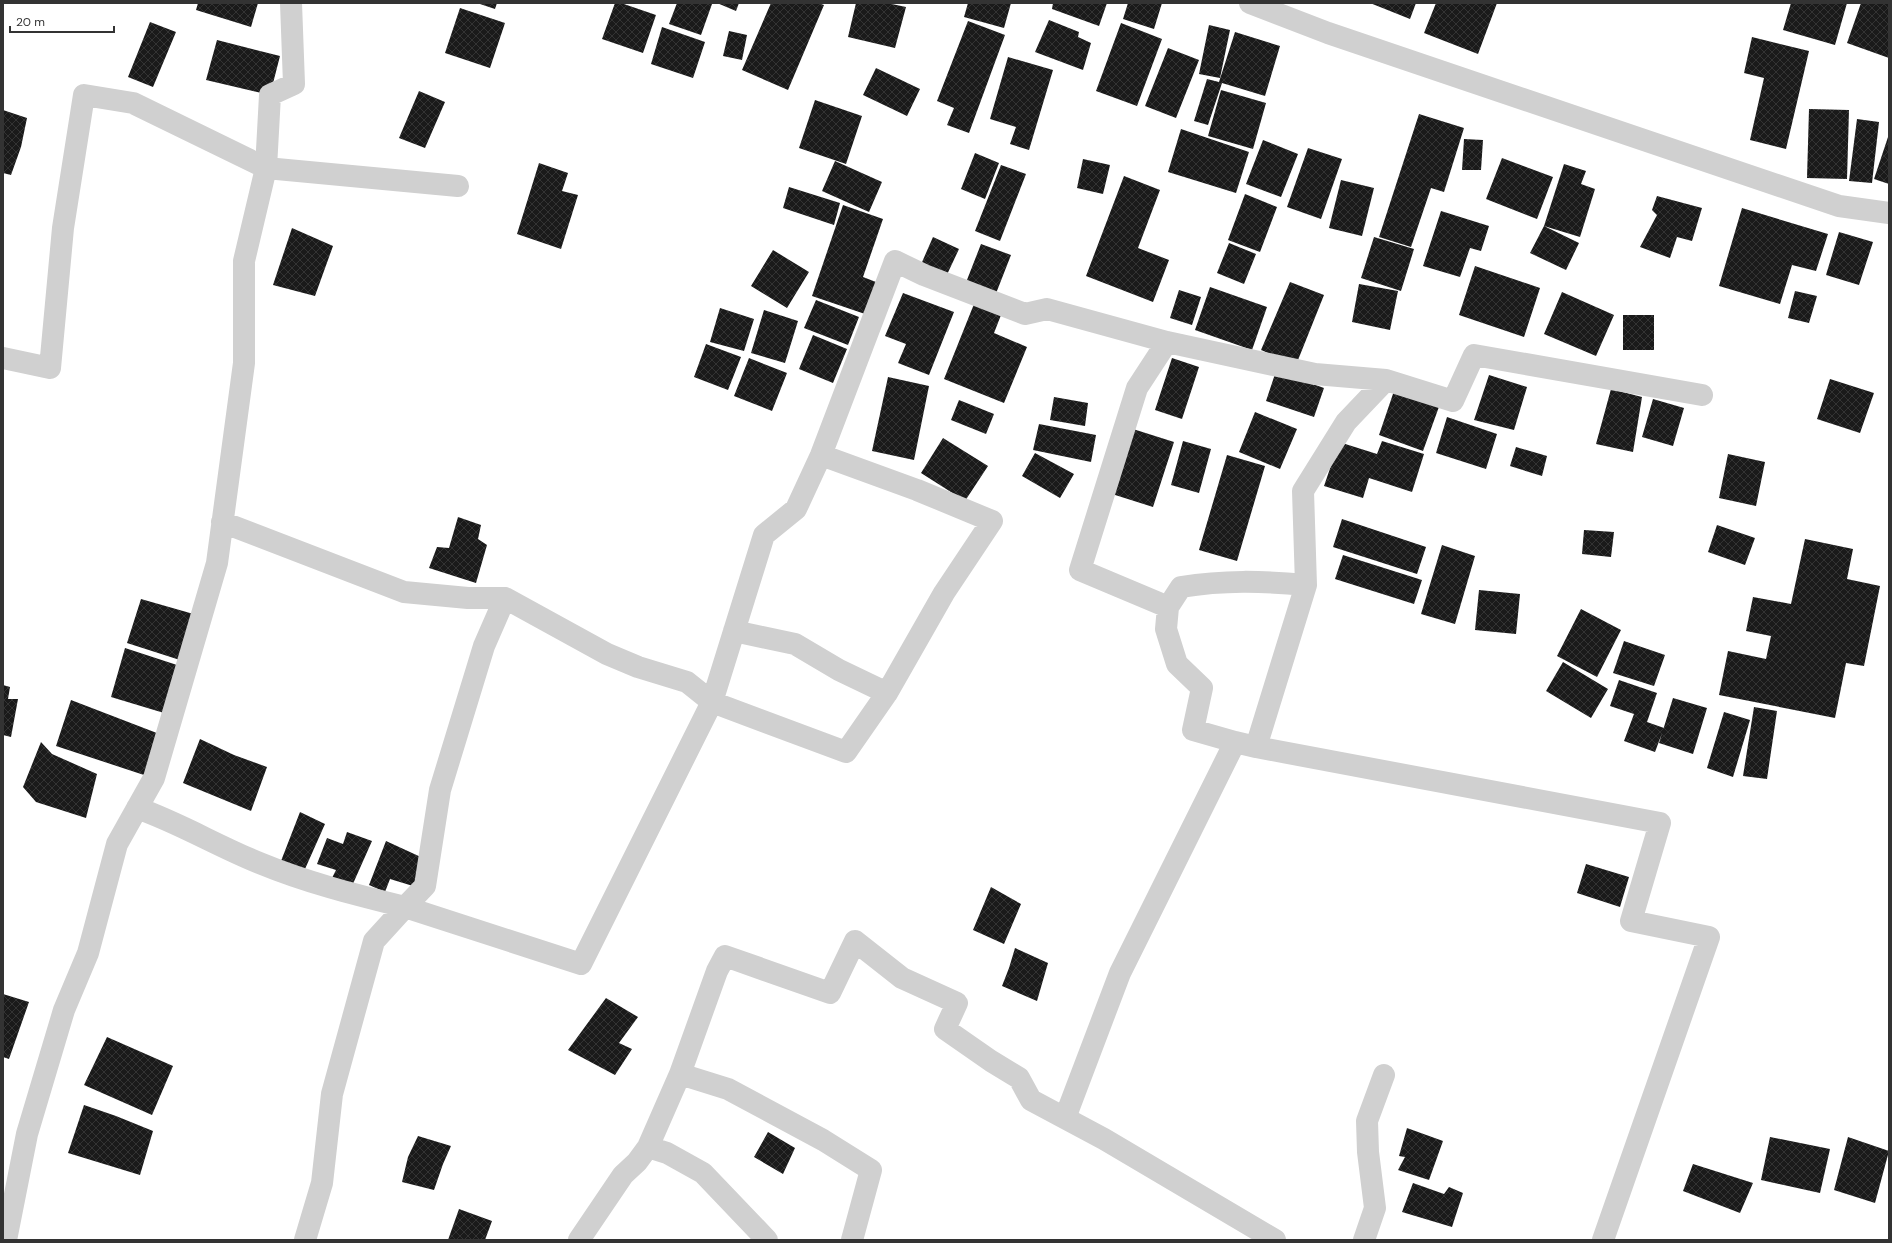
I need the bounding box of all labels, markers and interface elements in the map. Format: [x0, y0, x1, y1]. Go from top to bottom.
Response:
scale bar [10, 8, 114, 34]
text: 20 m [16, 14, 45, 30]

